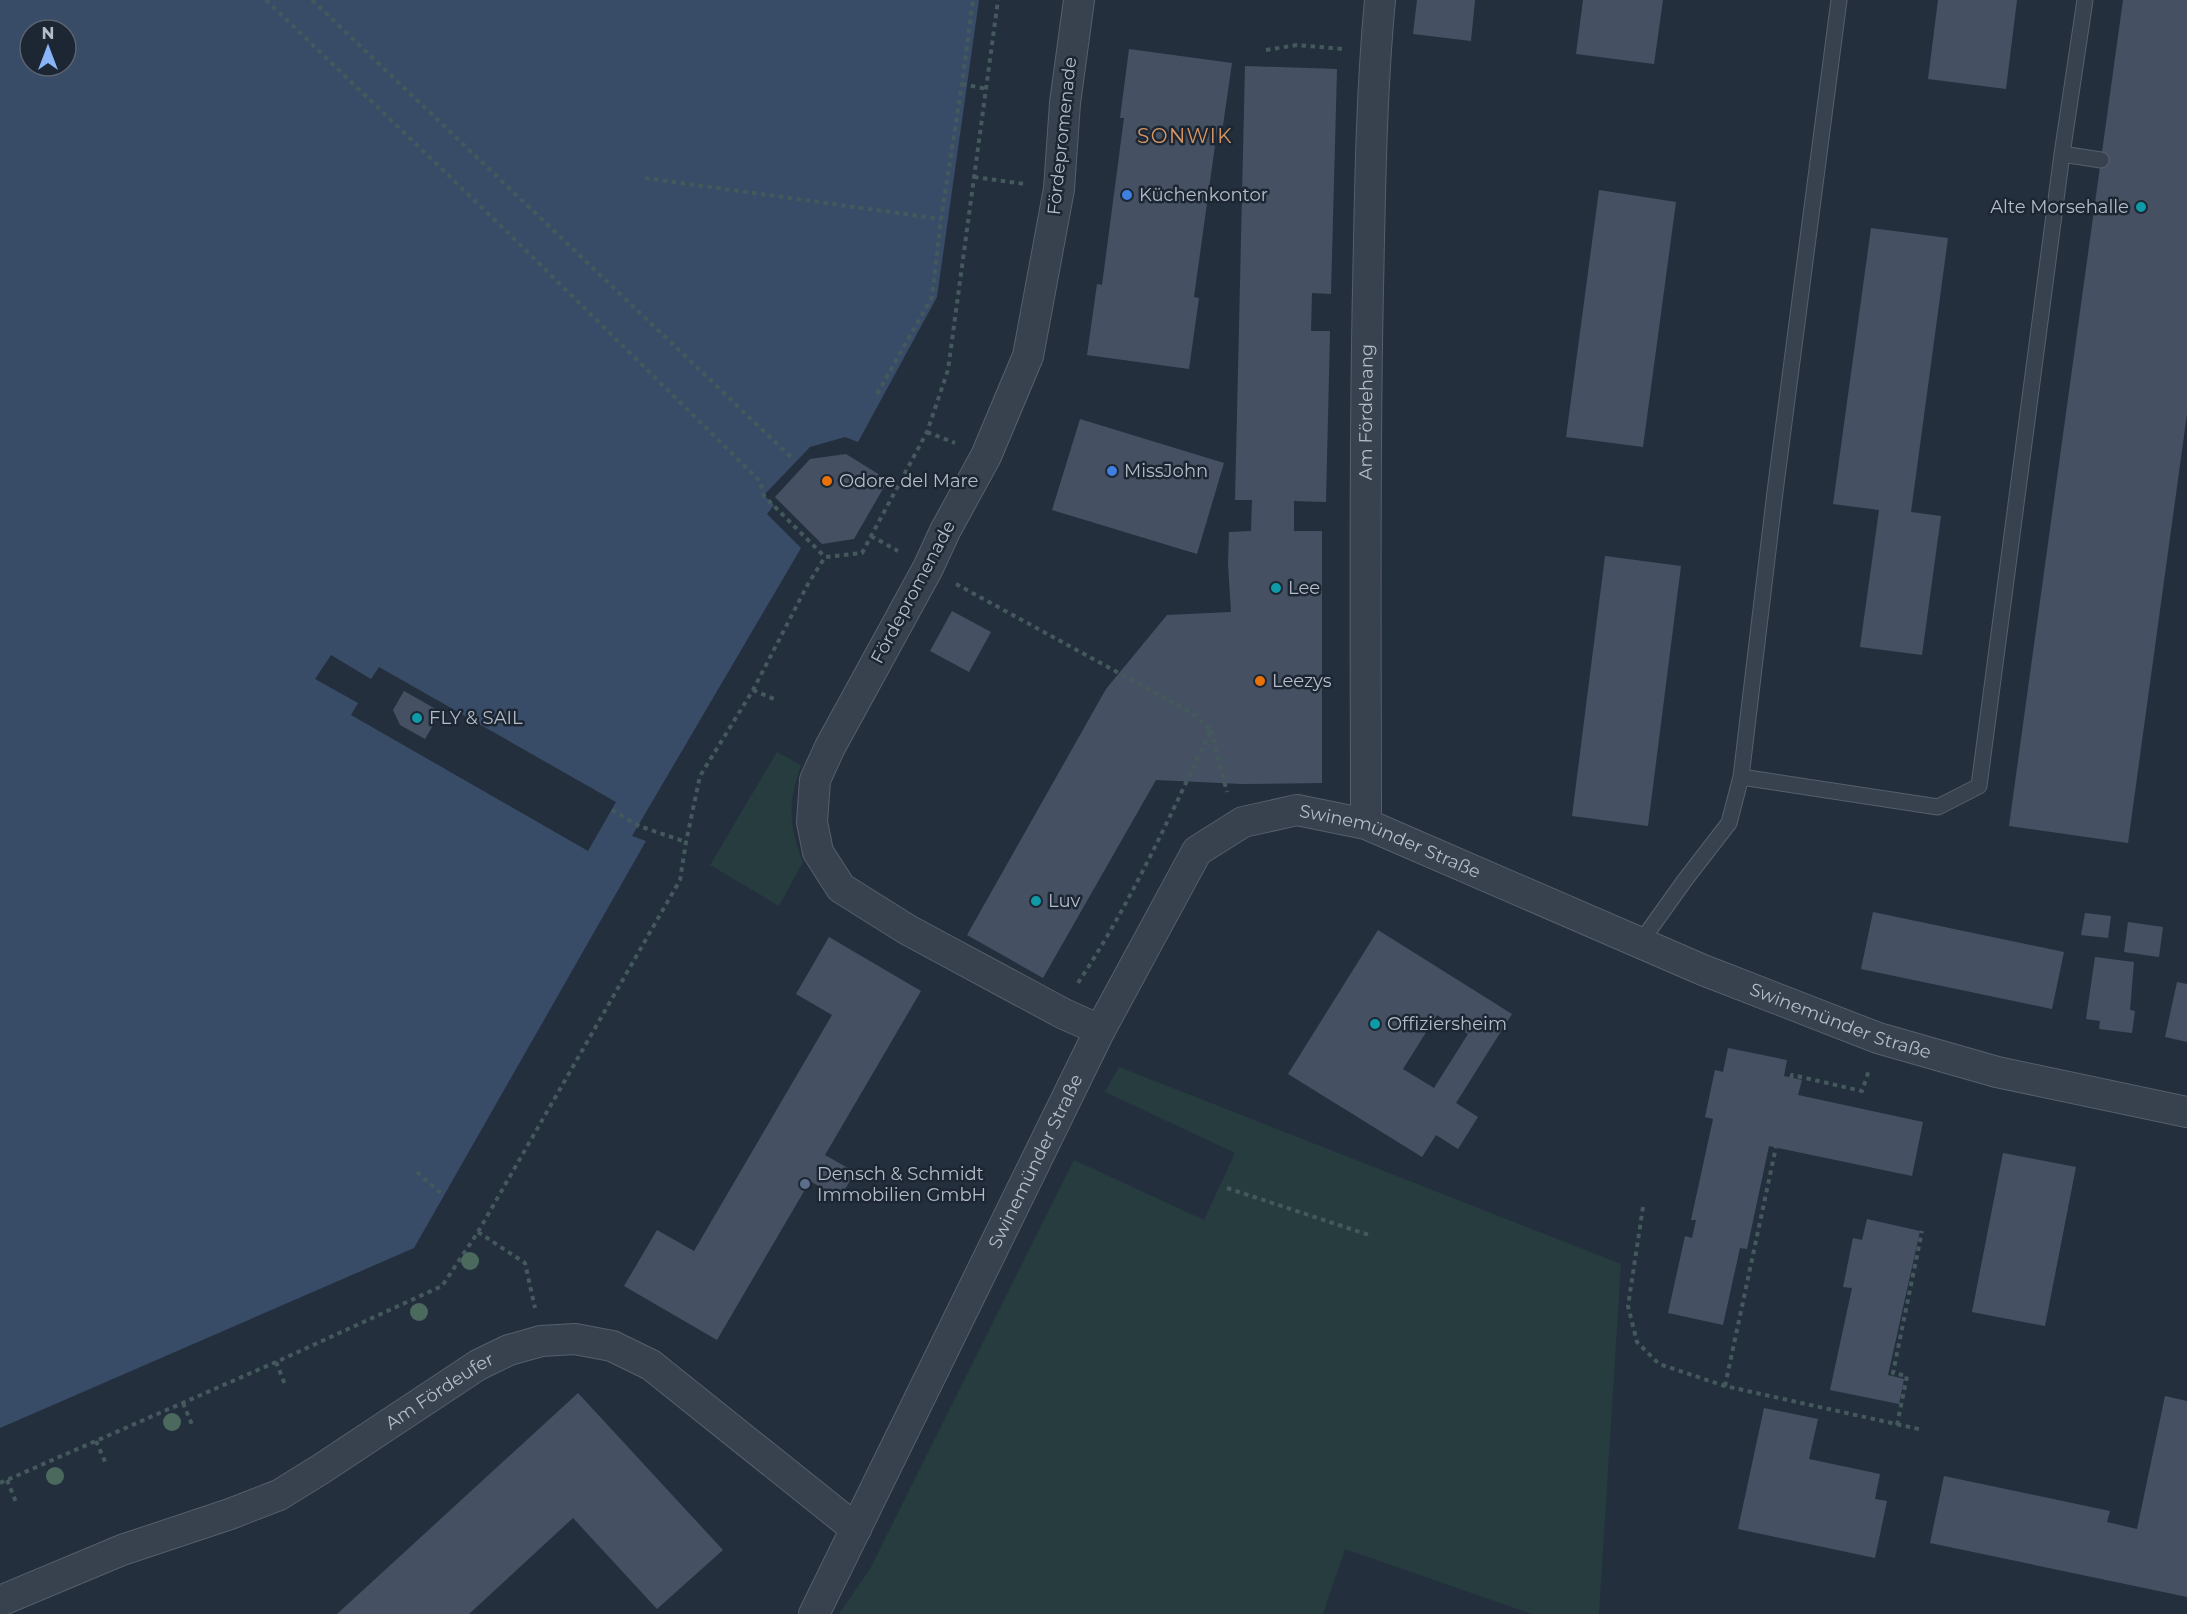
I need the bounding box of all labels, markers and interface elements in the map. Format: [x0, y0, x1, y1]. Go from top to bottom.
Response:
north arrow [18, 18, 78, 78]
text: N [42, 24, 54, 43]
street label: Fördepromenade [1043, 56, 1081, 216]
district label: SONWIK [1137, 124, 1233, 148]
place label: Küchenkontor [1139, 184, 1268, 206]
marker: Küchenkontor [1120, 188, 1134, 202]
place label: Alte Morsehalle [1990, 196, 2129, 218]
marker: Alte Morsehalle [2134, 200, 2148, 214]
street label: Am Fördehang [1355, 344, 1378, 480]
place label: MissJohn [1124, 460, 1208, 482]
marker: MissJohn [1105, 464, 1119, 478]
place label: Odore del Mare [839, 470, 979, 492]
marker: Odore del Mare [820, 474, 834, 488]
street label: Fördepromenade [866, 517, 960, 667]
place label: Lee [1288, 577, 1320, 599]
marker: Lee [1269, 581, 1283, 595]
place label: Leezys [1272, 670, 1332, 692]
marker: Leezys [1253, 674, 1267, 688]
place label: FLY & SAIL [429, 707, 523, 729]
marker: FLY & SAIL [410, 711, 424, 725]
street label: Swinemünder Straße [1297, 800, 1484, 883]
place label: Luv [1048, 890, 1081, 912]
marker: Luv [1029, 894, 1043, 908]
street label: Swinemünder Straße [1747, 978, 1934, 1064]
place label: Offiziersheim [1387, 1013, 1507, 1035]
marker: Offiziersheim [1368, 1017, 1382, 1031]
street label: Swinemünder Straße [984, 1070, 1088, 1252]
place label: Densch & Schmidt Immobilien GmbH [817, 1163, 986, 1206]
marker: Densch & Schmidt Immobilien GmbH [798, 1177, 812, 1191]
street label: Am Fördeufer [381, 1348, 497, 1434]

